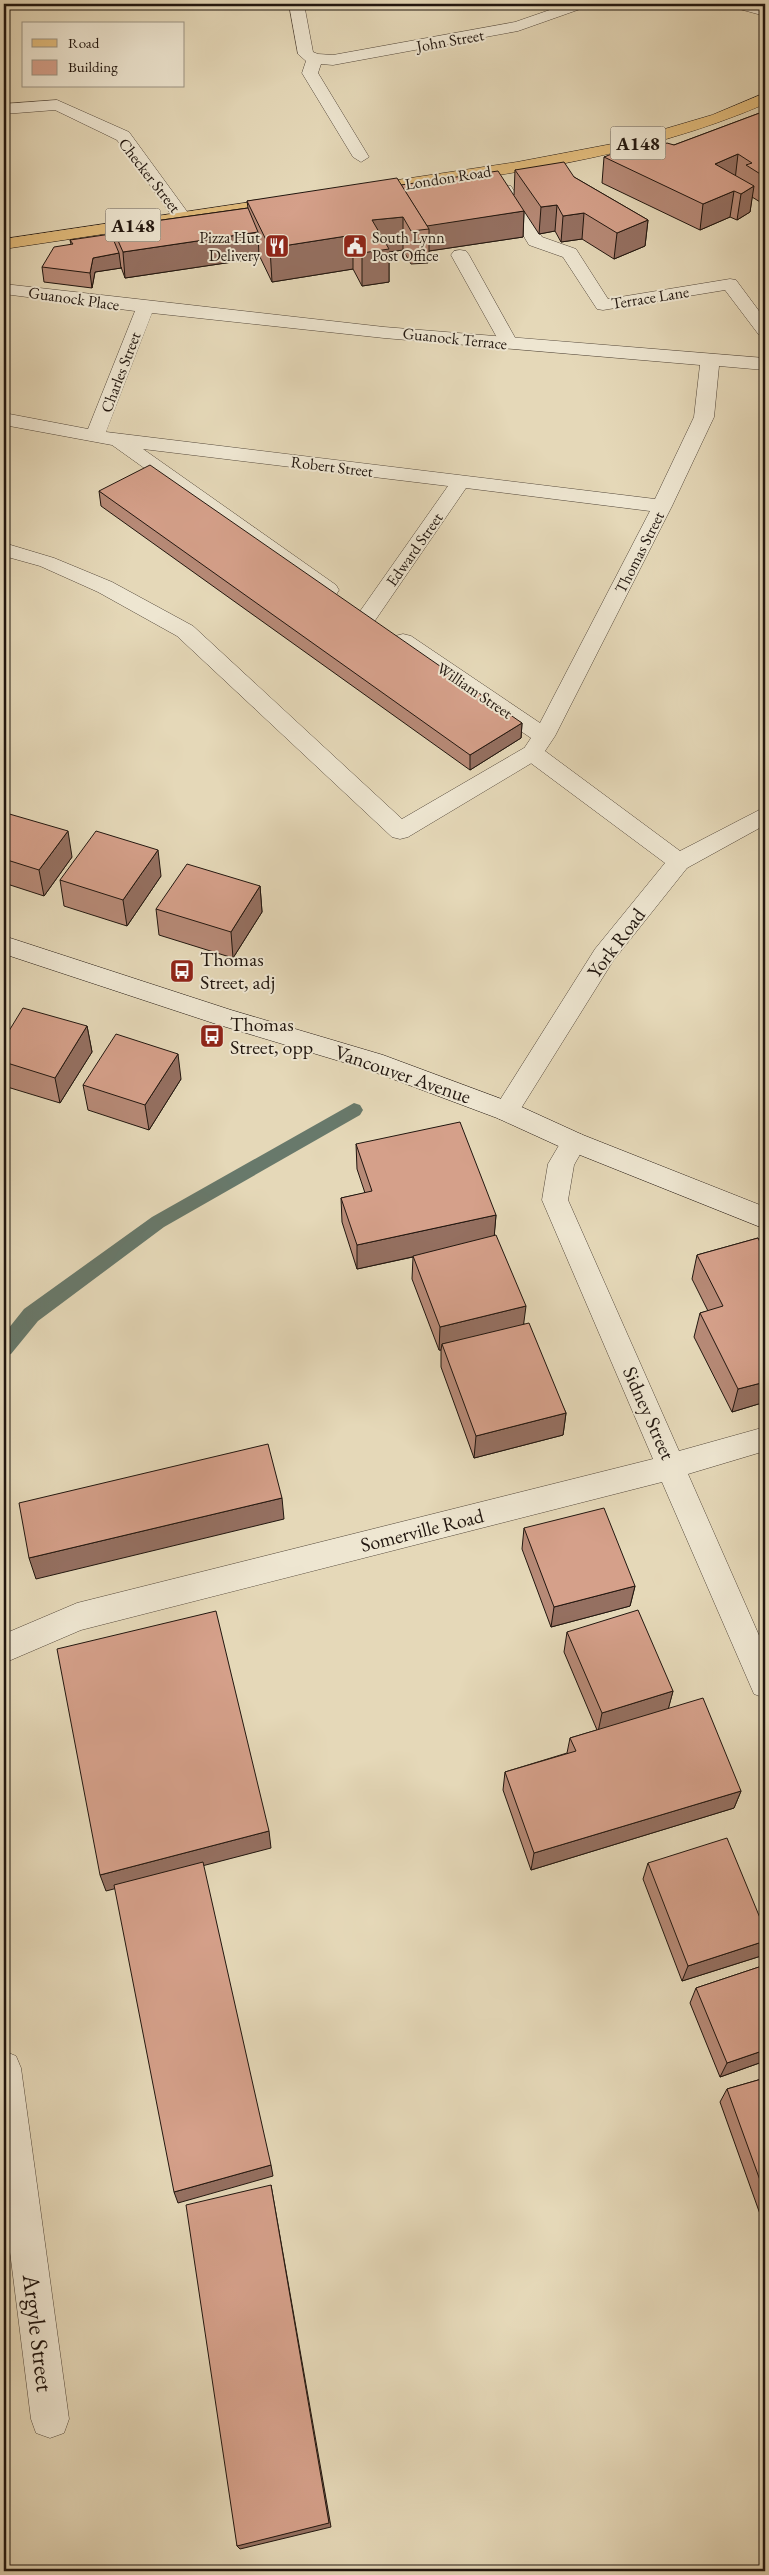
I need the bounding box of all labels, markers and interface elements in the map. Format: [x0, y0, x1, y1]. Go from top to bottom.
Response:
legend [22, 22, 185, 88]
street label: John Street [413, 24, 485, 57]
text: Road [68, 33, 100, 52]
text: Building [68, 57, 118, 76]
road number: A148 [610, 126, 666, 160]
street label: Checker Street [114, 134, 185, 217]
street label: London Road [404, 160, 494, 195]
road number: A148 [106, 208, 160, 242]
place label: Pizza Hut Delivery [199, 227, 261, 266]
place label: South Lynn Post Office [372, 227, 445, 266]
restaurant icon: Pizza Hut Delivery [264, 233, 290, 259]
public building icon: South Lynn Post Office [342, 233, 368, 259]
street label: Terrace Lane [610, 281, 690, 314]
street label: Guanock Place [27, 282, 121, 315]
street label: Guanock Terrace [402, 323, 508, 354]
street label: Charles Street [95, 329, 145, 416]
street label: Robert Street [290, 451, 374, 482]
street label: Edward Street [381, 508, 448, 590]
street label: Thomas Street [610, 508, 669, 597]
street label: William Street [433, 657, 517, 723]
street label: York Road [581, 902, 651, 983]
place label: Thomas Street, adj [200, 946, 275, 995]
bus stop icon: Thomas Street, adj [169, 958, 195, 984]
place label: Thomas Street, opp [230, 1011, 313, 1060]
bus stop icon: Thomas Street, opp [199, 1023, 225, 1049]
street label: Vancouver Avenue [331, 1039, 475, 1110]
street label: Sidney Street [617, 1362, 681, 1464]
street label: Somerville Road [358, 1502, 487, 1558]
street label: Argyle Street [16, 2271, 61, 2394]

